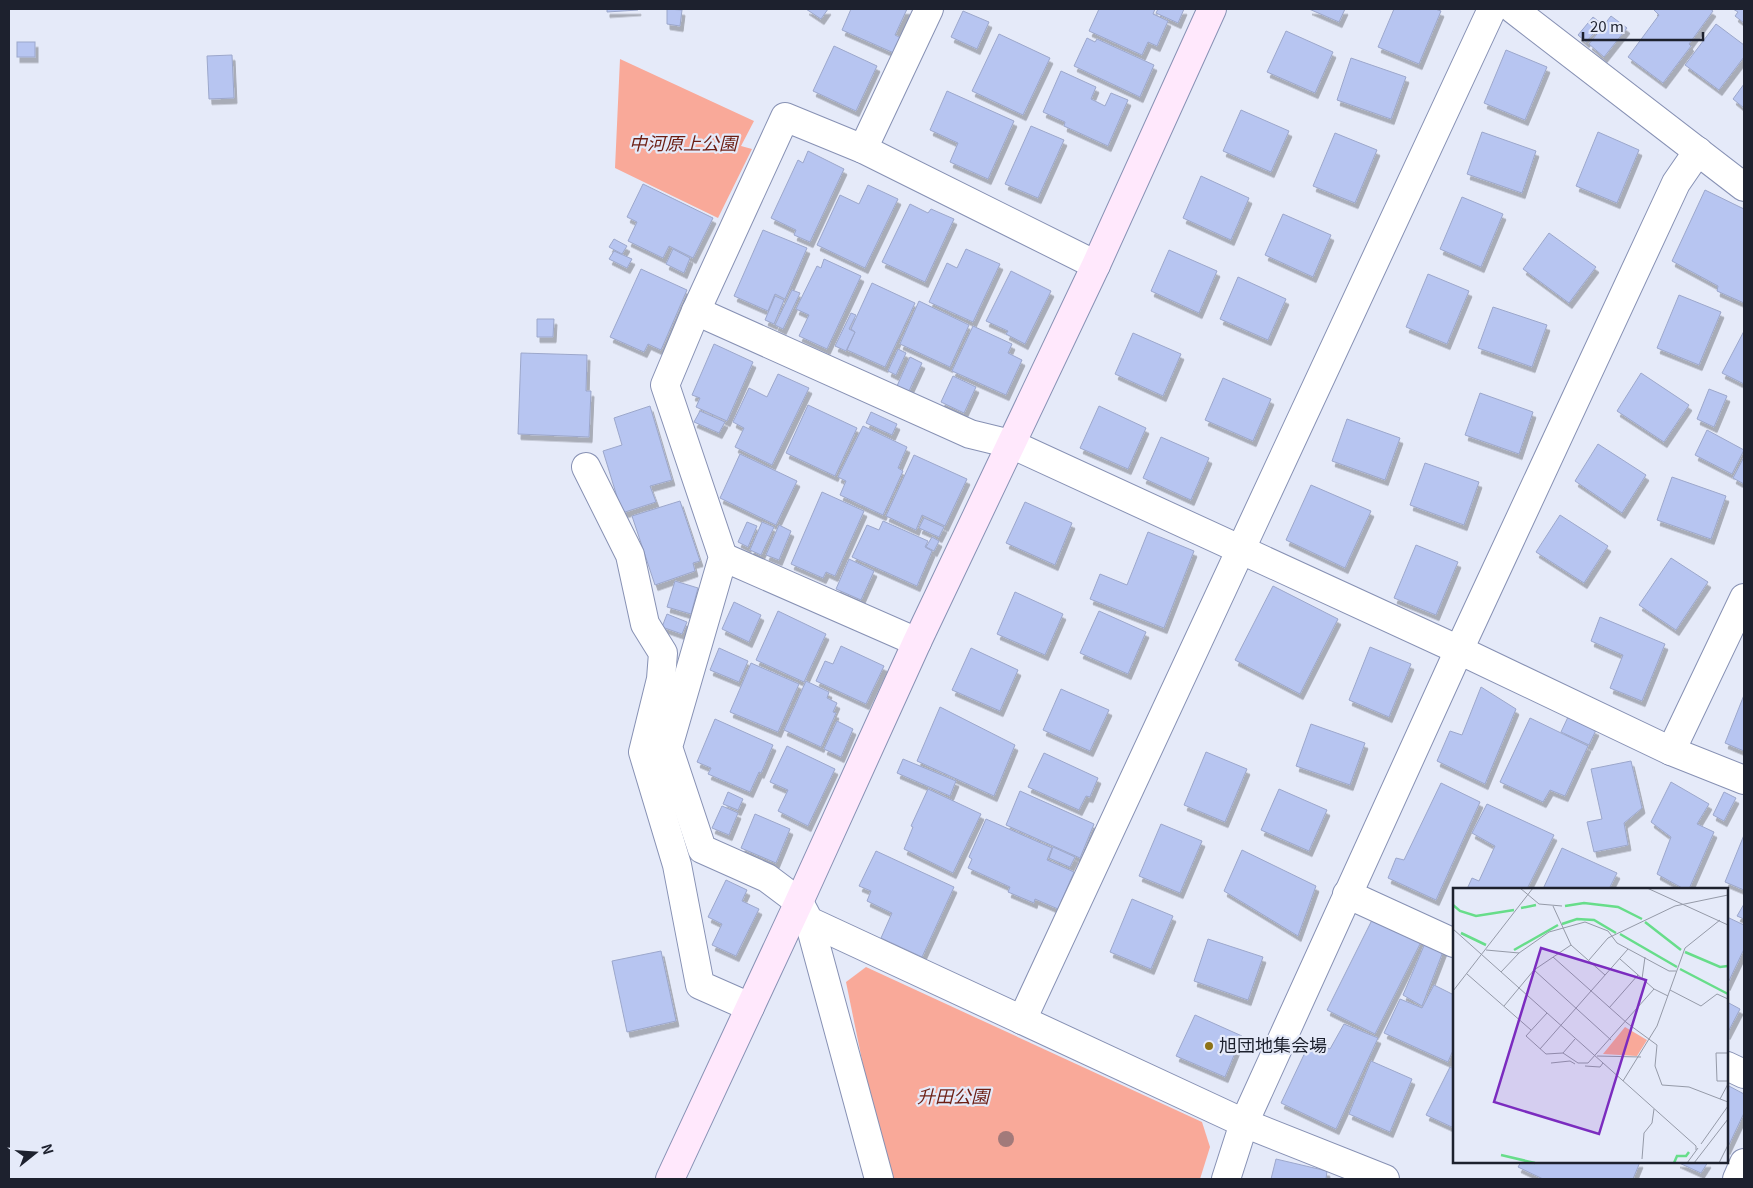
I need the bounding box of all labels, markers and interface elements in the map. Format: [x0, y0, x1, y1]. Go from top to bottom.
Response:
scale bar [1583, 10, 1703, 42]
text: 20 m [1590, 15, 1624, 36]
park label: 中河原上公園 [629, 129, 740, 155]
inset map [1453, 888, 1728, 1163]
place label: 旭団地集会場 [1219, 1031, 1327, 1057]
marker: 旭団地集会場 [1203, 1040, 1215, 1052]
park label: 升田公園 [917, 1082, 992, 1108]
north arrow [10, 1128, 60, 1178]
text: N [37, 1141, 59, 1157]

